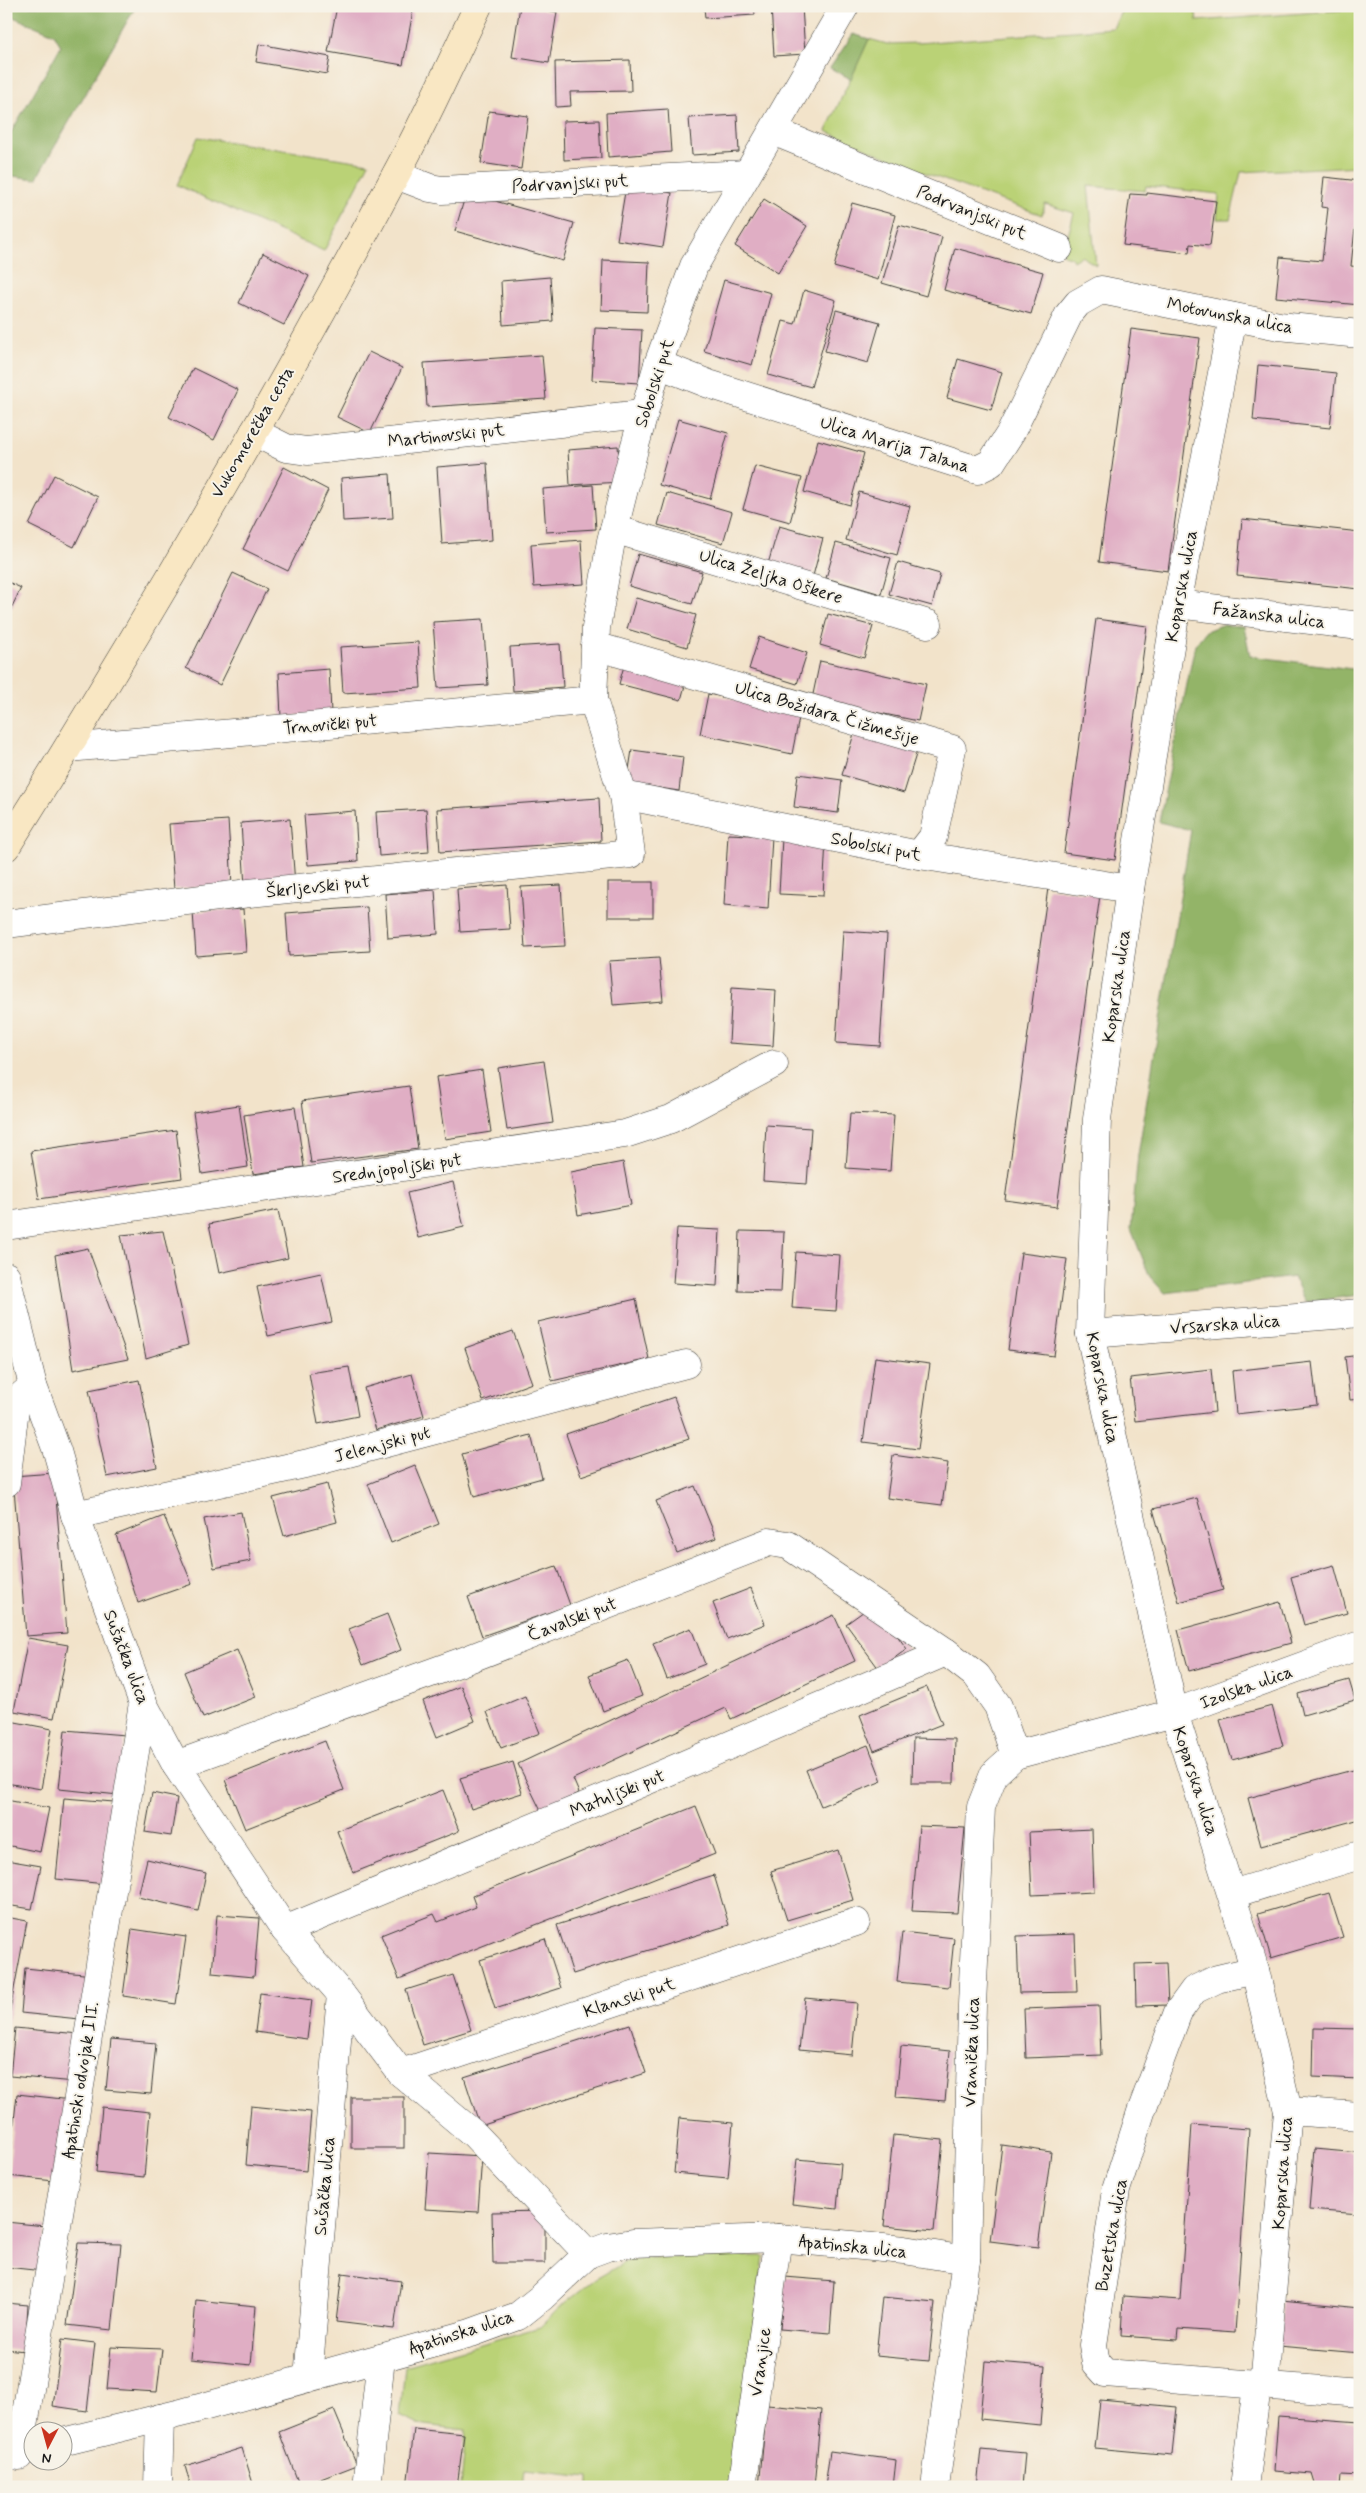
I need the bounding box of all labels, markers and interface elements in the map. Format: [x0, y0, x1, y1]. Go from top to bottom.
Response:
street label: Podrvanjski put [511, 169, 629, 199]
street label: Podrvanjski put [913, 180, 1031, 246]
street label: Motovunska ulica [1165, 292, 1295, 340]
street label: Sobolski put [629, 336, 681, 431]
street label: Vukomerečka cesta [205, 362, 300, 503]
street label: Ulica Marija Talana [817, 411, 972, 479]
street label: Martinovski put [387, 418, 506, 454]
street label: Koparska ulica [1160, 528, 1204, 644]
street label: Ulica Željka Oškere [696, 544, 845, 610]
street label: Fažanska ulica [1211, 597, 1326, 635]
street label: Ulica Božidara Čižmešije [732, 676, 922, 752]
street label: Trnovički put [282, 709, 378, 741]
street label: Sobolski put [829, 826, 923, 868]
street label: Škrljevski put [265, 870, 371, 904]
street label: Koparska ulica [1097, 928, 1137, 1044]
street label: Srednjopoljski put [331, 1148, 464, 1190]
street label: Vrsarska ulica [1169, 1309, 1281, 1341]
street label: Koparska ulica [1079, 1330, 1125, 1446]
street label: Jelenjski put [332, 1421, 433, 1469]
street label: Čavalski put [524, 1592, 620, 1648]
street label: Sušačka ulica [97, 1607, 155, 1708]
street label: Izolska ulica [1197, 1660, 1296, 1716]
street label: Koparska ulica [1166, 1724, 1224, 1839]
street label: Matuljski put [566, 1764, 668, 1824]
street label: Klanski put [580, 1972, 679, 2024]
street label: Vranička ulica [958, 1996, 986, 2108]
street label: Apatinski odvojak III. [57, 2000, 106, 2161]
street label: Koparska ulica [1267, 2116, 1299, 2231]
street label: Sušačka ulica [309, 2135, 341, 2237]
street label: Buzetska ulica [1090, 2177, 1134, 2294]
street label: Apatinska ulica [797, 2229, 908, 2266]
street label: Apatinska ulica [406, 2305, 517, 2362]
street label: Vranjice [744, 2326, 778, 2398]
north arrow [22, 2420, 72, 2470]
text: N [41, 2448, 52, 2467]

